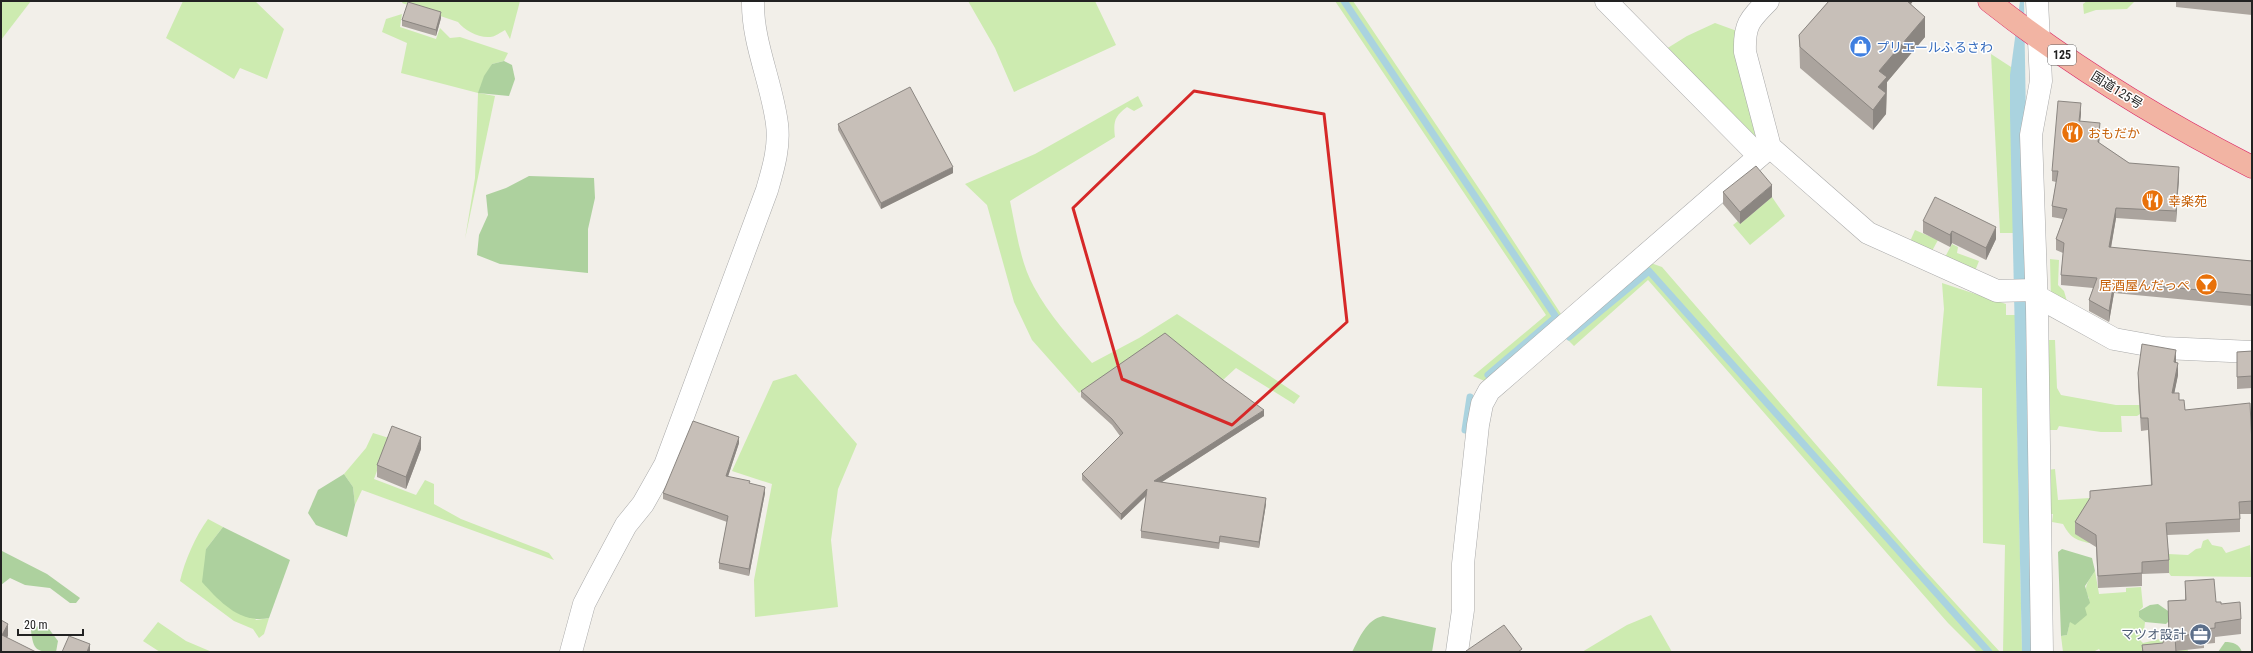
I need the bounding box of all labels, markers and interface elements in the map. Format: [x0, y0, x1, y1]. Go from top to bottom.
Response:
shop icon: プリエールふるさわ [1847, 34, 1873, 60]
place label: プリエールふるさわ [1876, 40, 1993, 55]
road number: 125 [2048, 45, 2076, 65]
street label: 国道125号 [2088, 68, 2146, 112]
restaurant icon: おもだか [2060, 120, 2086, 146]
place label: おもだか [2088, 126, 2140, 141]
restaurant icon: 幸楽苑 [2140, 188, 2166, 214]
place label: 幸楽苑 [2168, 194, 2207, 209]
bar icon: 居酒屋んだっぺ [2193, 272, 2219, 298]
place label: 居酒屋んだっぺ [2099, 278, 2190, 293]
scale bar [18, 611, 83, 637]
text: 20 m [24, 618, 48, 632]
office icon: マツオ設計 [2188, 621, 2214, 647]
place label: マツオ設計 [2121, 627, 2186, 642]

